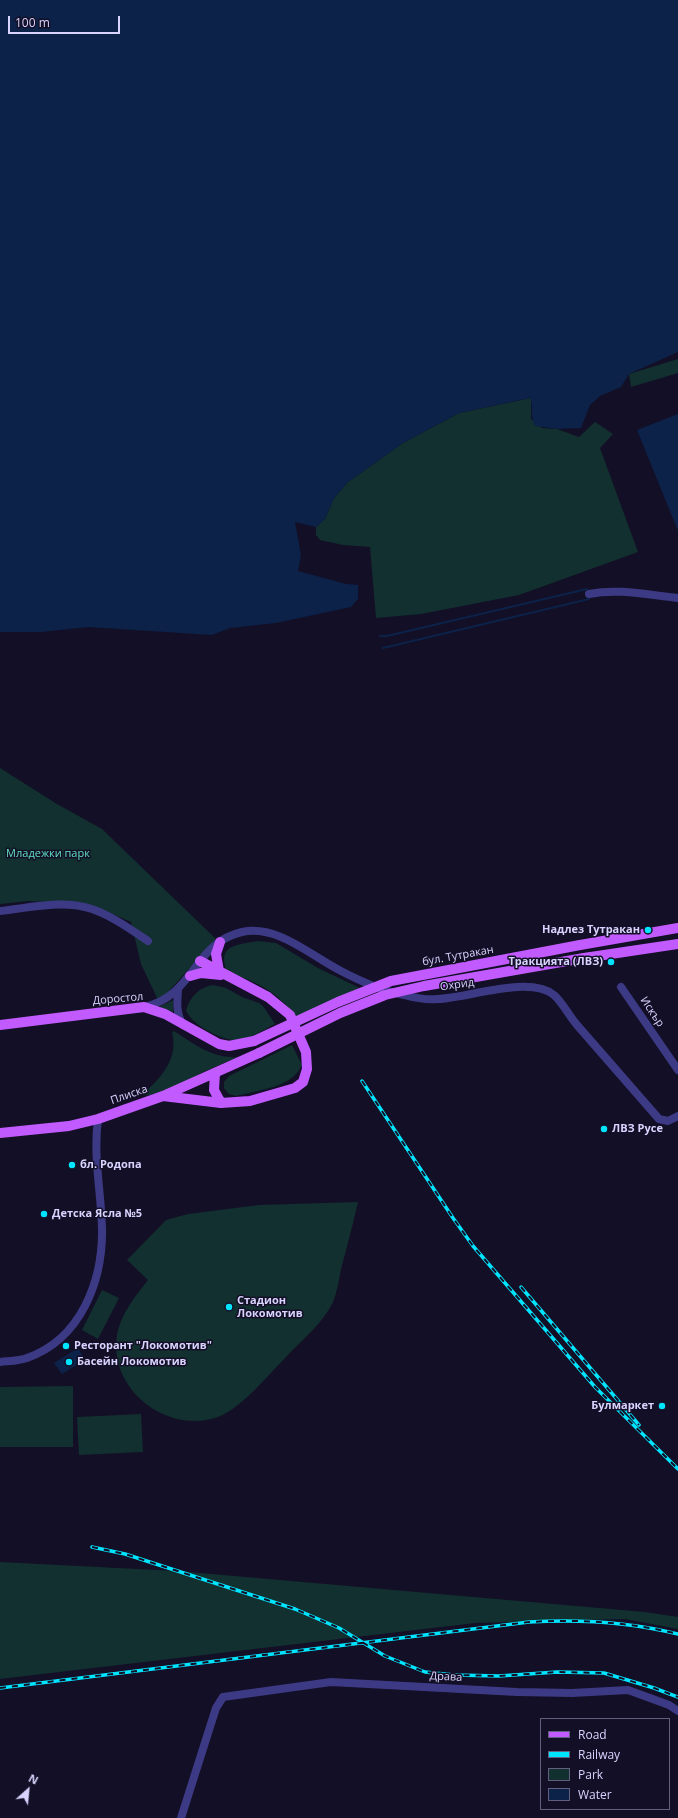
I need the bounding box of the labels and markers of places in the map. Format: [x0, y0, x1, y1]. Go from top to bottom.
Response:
place label: Надлез Тутракан [542, 923, 640, 937]
marker: Надлез Тутракан [643, 925, 653, 935]
place label: Тракцията (ЛВЗ) [508, 955, 603, 969]
marker: Тракцията (ЛВЗ) [606, 957, 616, 967]
place label: ЛВЗ Русе [612, 1122, 663, 1136]
marker: ЛВЗ Русе [599, 1124, 609, 1134]
place label: бл. Родопа [80, 1158, 142, 1172]
marker: бл. Родопа [67, 1160, 77, 1170]
place label: Детска Ясла №5 [52, 1207, 142, 1221]
marker: Детска Ясла №5 [39, 1209, 49, 1219]
place label: Стадион Локомотив [237, 1294, 303, 1320]
marker: Стадион Локомотив [224, 1302, 234, 1312]
place label: Ресторант "Локомотив" [74, 1339, 212, 1353]
marker: Ресторант "Локомотив" [61, 1341, 71, 1351]
place label: Басейн Локомотив [77, 1355, 187, 1369]
marker: Басейн Локомотив [64, 1357, 74, 1367]
place label: Булмаркет [591, 1399, 654, 1413]
marker: Булмаркет [657, 1401, 667, 1411]

